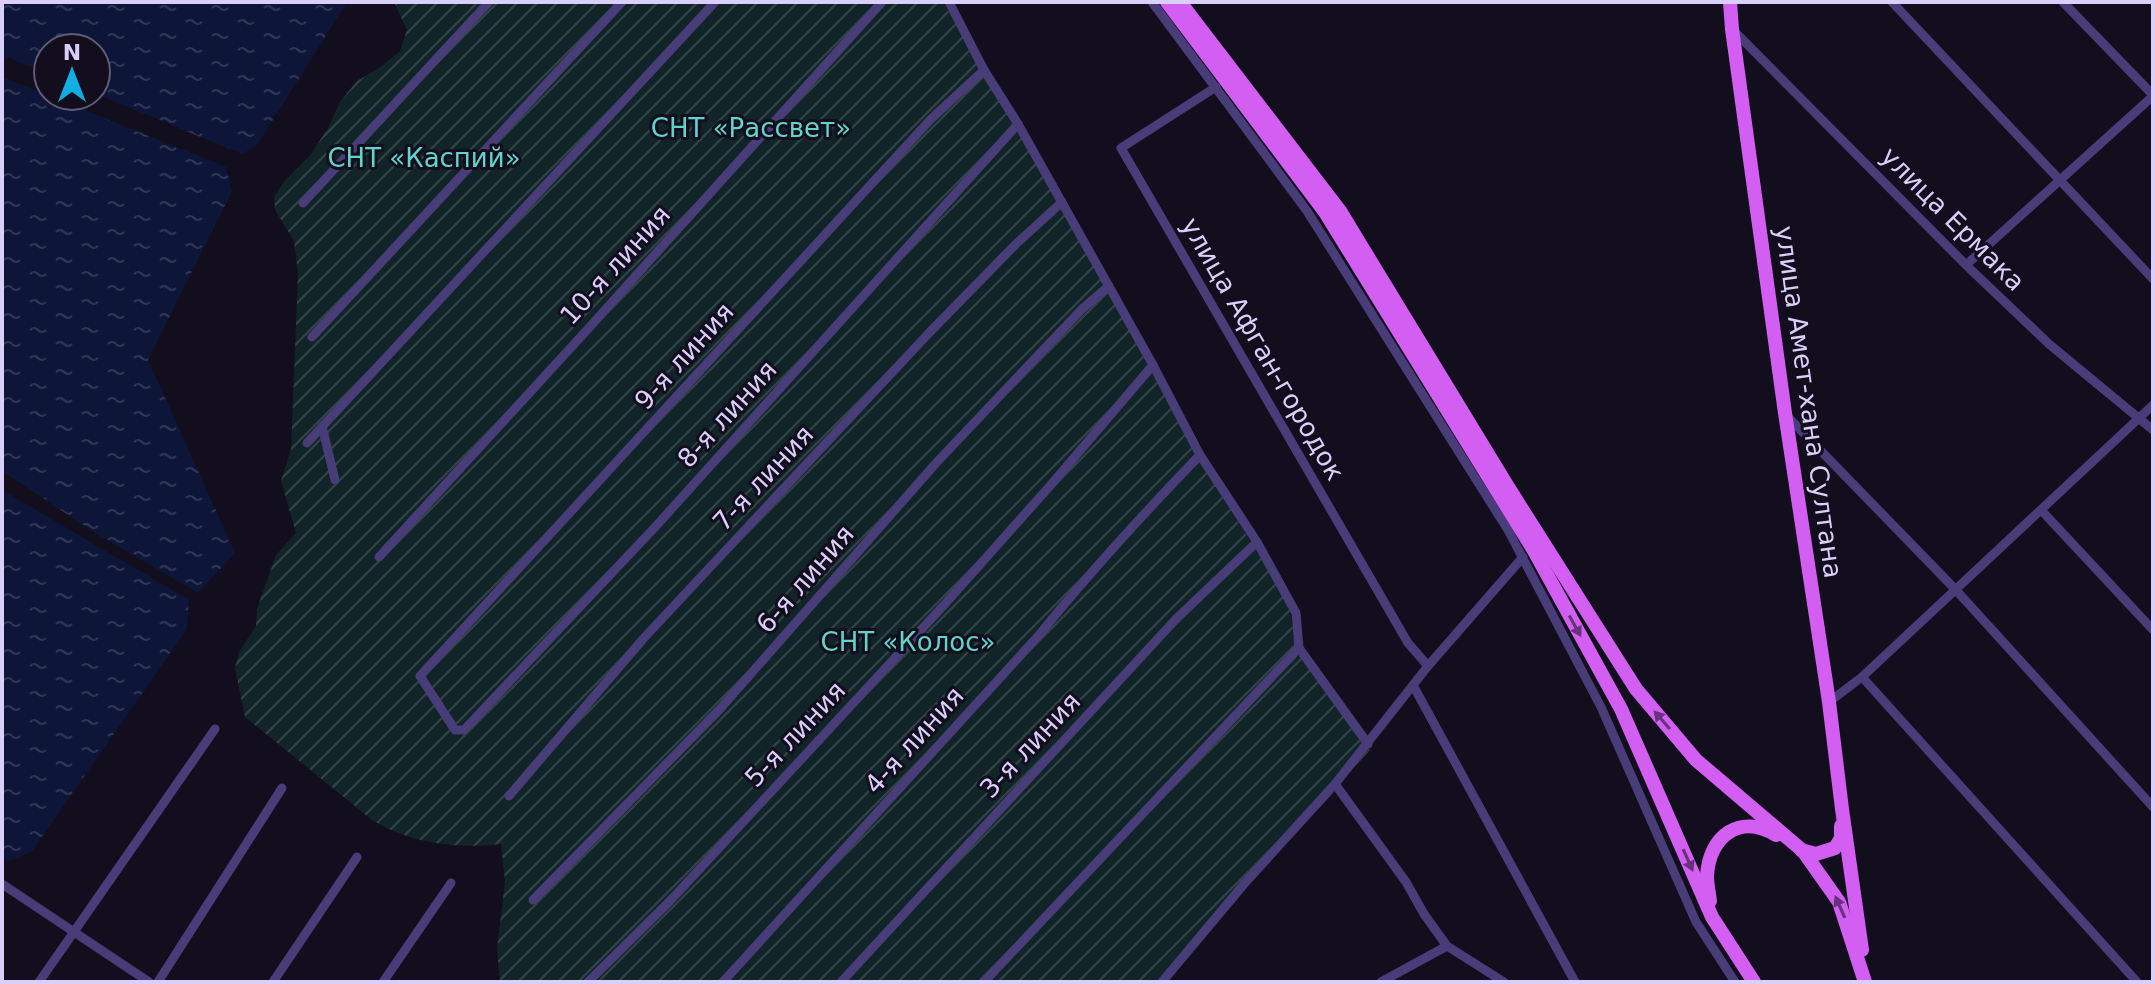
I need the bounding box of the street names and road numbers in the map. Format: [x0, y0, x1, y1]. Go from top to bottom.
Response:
street label: улица Ермака [1875, 141, 2031, 297]
street label: 10-я линия [554, 199, 676, 331]
street label: улица Афган-городок [1175, 212, 1351, 486]
street label: улица Амет-хана Султана [1769, 224, 1849, 580]
street label: 9-я линия [628, 297, 740, 415]
street label: 8-я линия [671, 355, 783, 473]
street label: 7-я линия [707, 419, 819, 537]
street label: 6-я линия [750, 519, 860, 639]
street label: 5-я линия [739, 675, 851, 793]
street label: 4-я линия [858, 681, 970, 799]
street label: 3-я линия [974, 686, 1086, 804]

